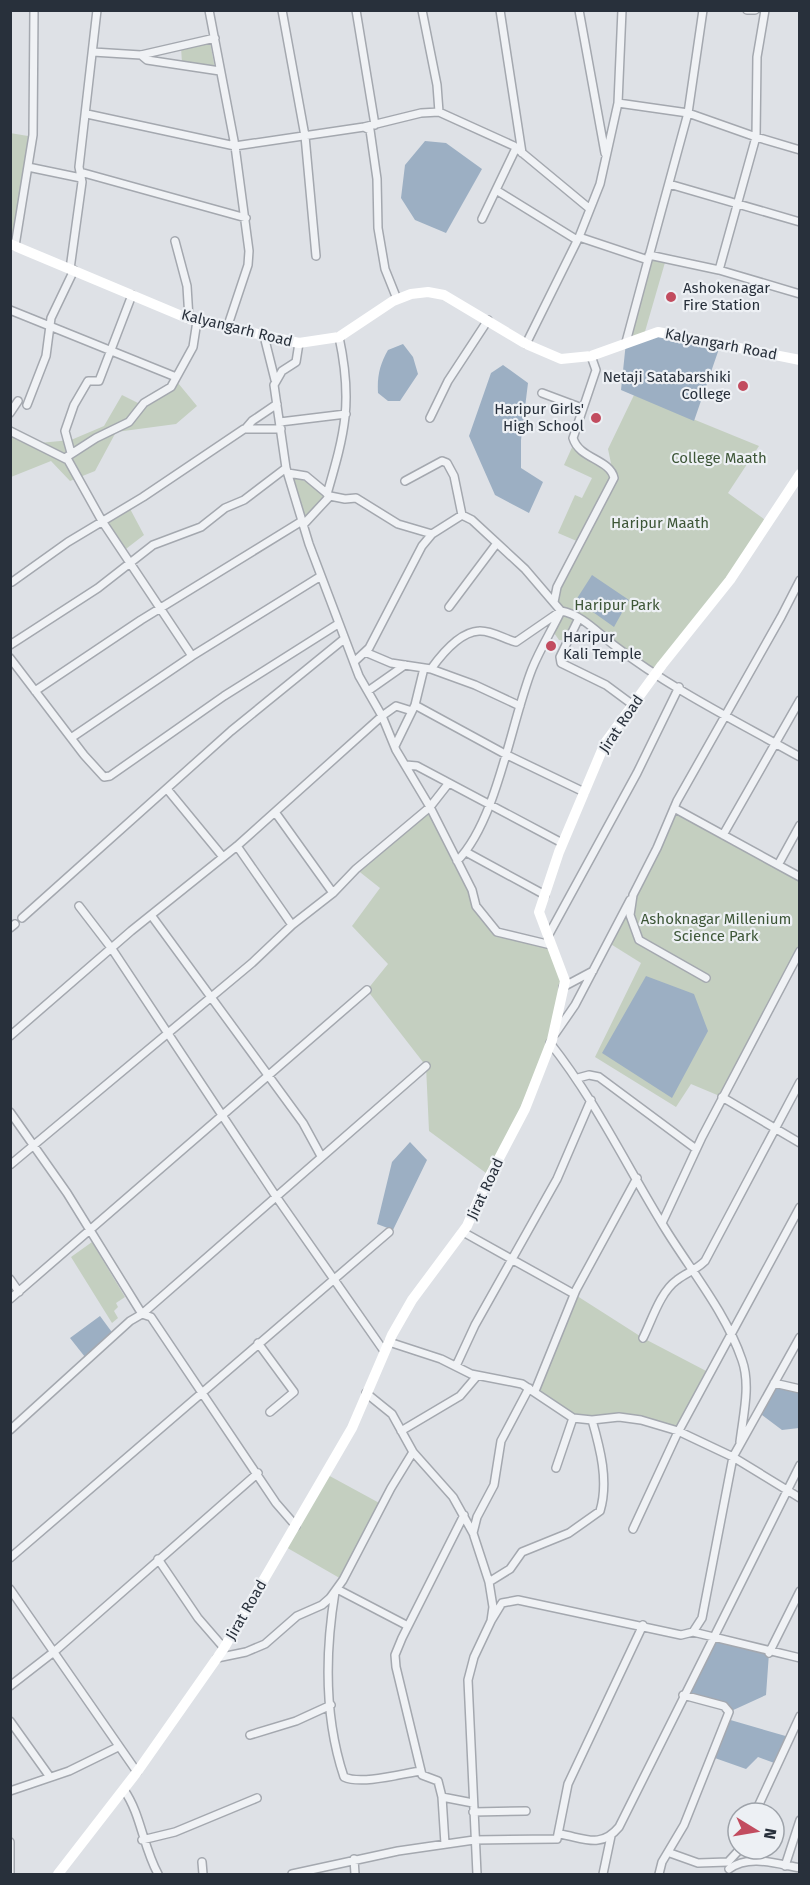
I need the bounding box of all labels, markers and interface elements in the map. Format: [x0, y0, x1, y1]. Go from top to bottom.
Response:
place label: Ashokenagar Fire Station [683, 279, 770, 314]
marker: Ashokenagar Fire Station [664, 290, 678, 304]
street label: Kalyangarh Road [180, 305, 294, 351]
street label: Kalyangarh Road [663, 324, 779, 364]
place label: Netaji Satabarshiki College [603, 368, 731, 403]
marker: Netaji Satabarshiki College [736, 379, 750, 393]
place label: Haripur Girls' High School [494, 400, 585, 435]
marker: Haripur Girls' High School [589, 411, 603, 425]
park label: College Maath [671, 449, 767, 467]
park label: Haripur Maath [611, 514, 709, 532]
park label: Haripur Park [574, 596, 660, 614]
place label: Haripur Kali Temple [563, 628, 642, 663]
marker: Haripur Kali Temple [544, 639, 558, 653]
street label: Jirat Road [595, 692, 647, 756]
park label: Ashoknagar Millenium Science Park [641, 910, 791, 945]
street label: Jirat Road [463, 1155, 507, 1223]
street label: Jirat Road [222, 1577, 270, 1643]
north arrow [726, 1801, 786, 1861]
text: N [760, 1827, 781, 1841]

